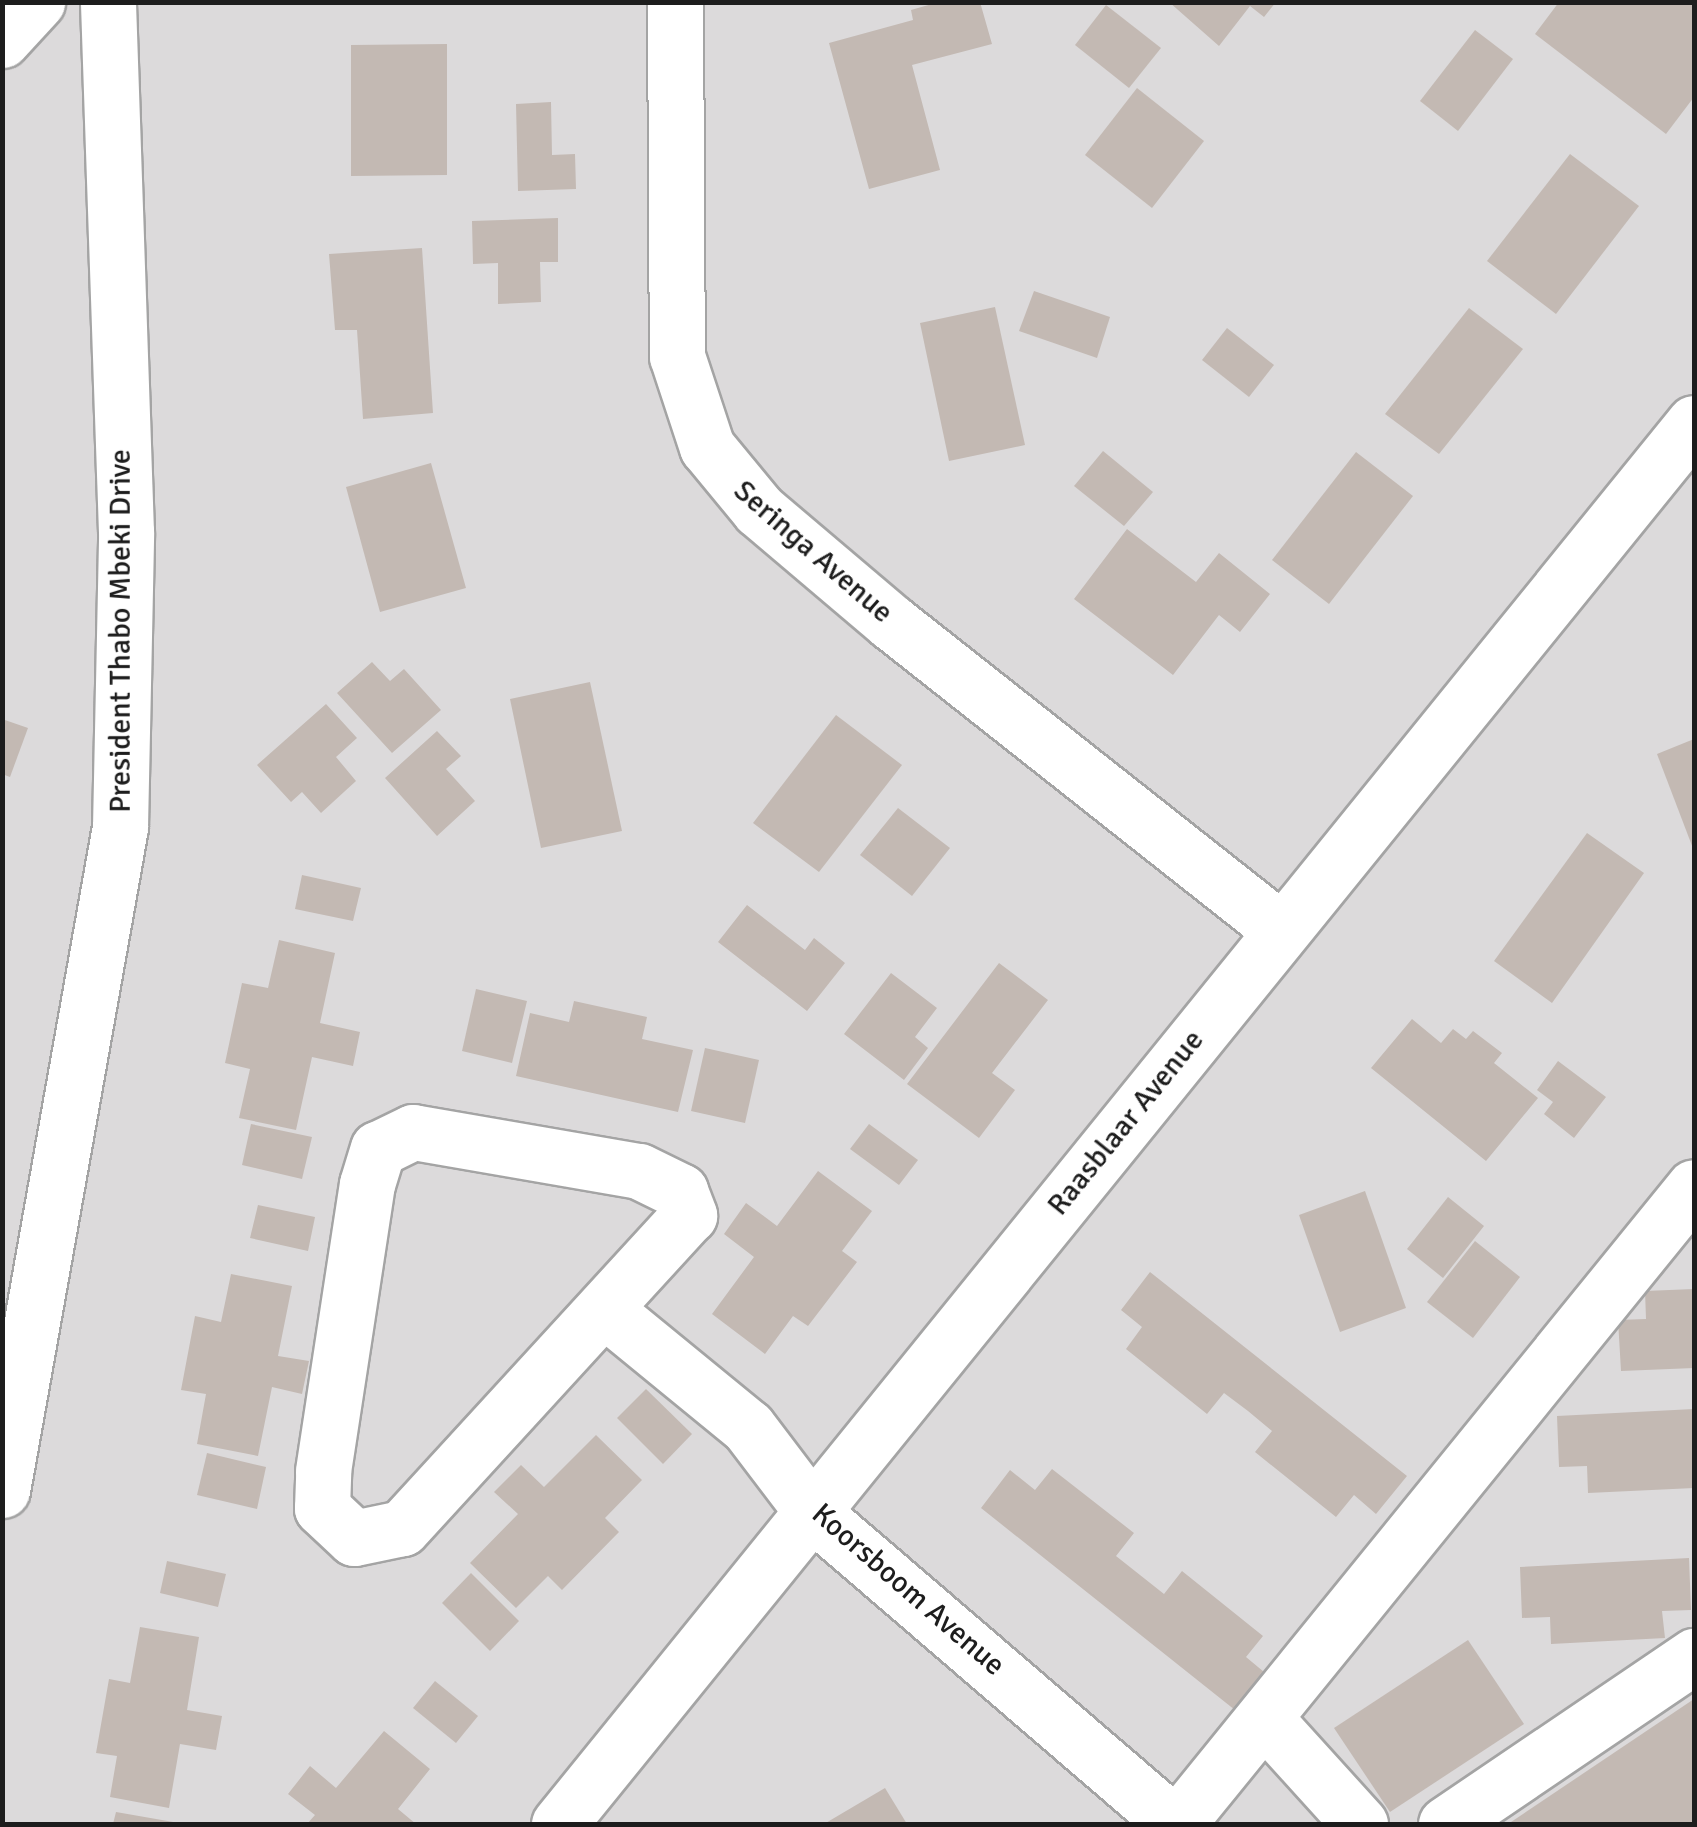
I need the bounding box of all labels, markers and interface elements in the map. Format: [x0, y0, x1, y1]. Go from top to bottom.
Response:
street label: President Thabo Mbeki Drive [103, 449, 139, 813]
street label: Seringa Avenue [726, 473, 900, 631]
street label: Raasblaar Avenue [1040, 1023, 1212, 1223]
street label: Koorsboom Avenue [804, 1496, 1012, 1684]

